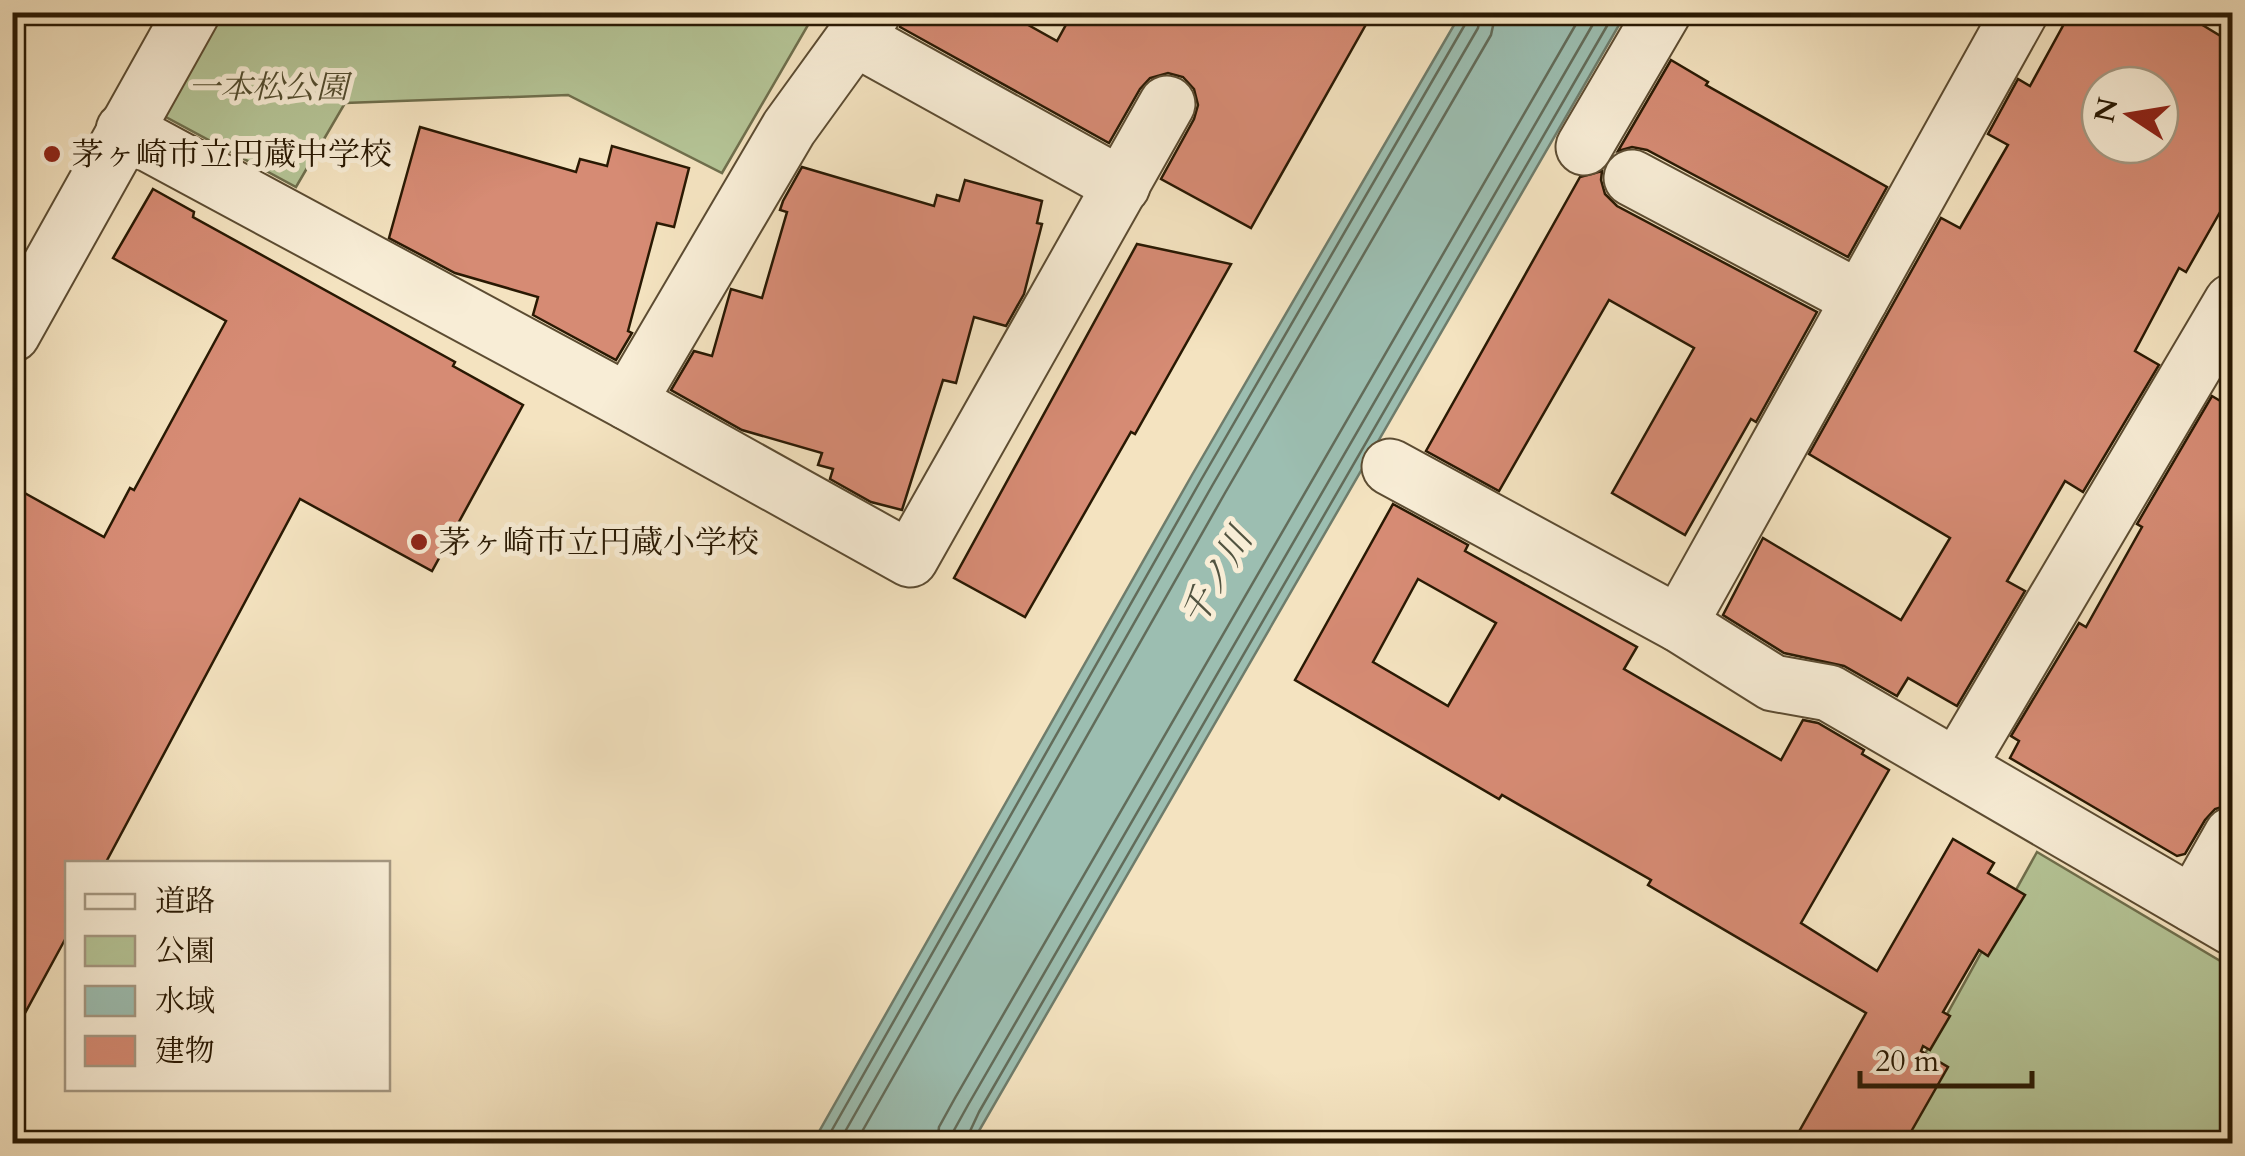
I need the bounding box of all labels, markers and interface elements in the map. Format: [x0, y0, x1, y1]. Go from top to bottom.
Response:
north arrow [2080, 65, 2180, 165]
park label: 一本松公園 [188, 66, 353, 110]
text: N [2085, 94, 2128, 126]
place label: 茅ヶ崎市立円蔵中学校 [72, 133, 392, 177]
marker: 茅ヶ崎市立円蔵中学校 [41, 143, 63, 165]
water label: 千ノ川 [1170, 517, 1266, 635]
place label: 茅ヶ崎市立円蔵小学校 [439, 521, 759, 565]
marker: 茅ヶ崎市立円蔵小学校 [408, 531, 430, 553]
legend [65, 861, 390, 1091]
text: 道路 [155, 881, 215, 922]
text: 公園 [155, 931, 215, 972]
text: 水域 [155, 981, 215, 1022]
scale bar [1860, 1026, 2032, 1088]
text: 建物 [155, 1031, 215, 1072]
text: 20 m [1875, 1041, 1940, 1082]

